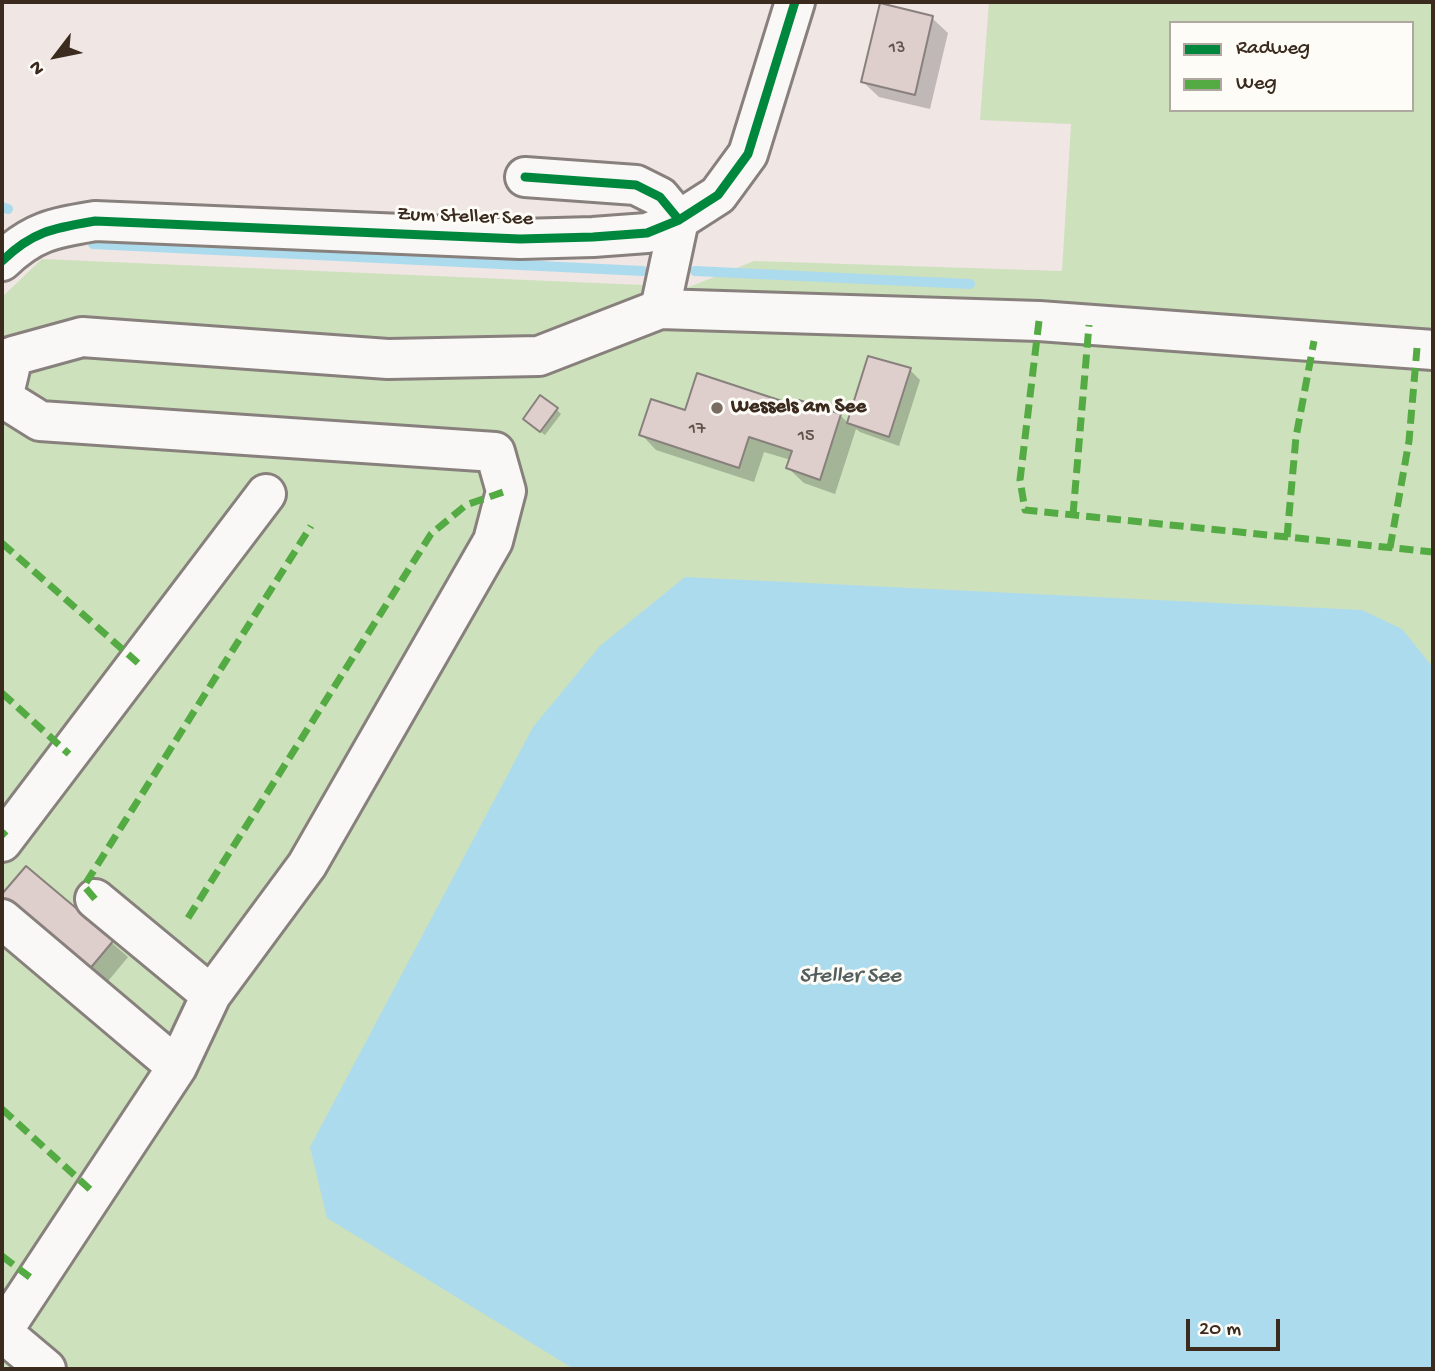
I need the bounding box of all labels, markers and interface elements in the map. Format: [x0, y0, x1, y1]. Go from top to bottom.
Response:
north arrow [21, 21, 91, 91]
legend [1169, 21, 1414, 112]
text: Radweg [1236, 37, 1310, 62]
house number: 13 [889, 38, 905, 60]
text: N [25, 56, 51, 79]
text: Weg [1236, 72, 1277, 97]
street label: Zum Steller See [396, 203, 534, 233]
place label: Wessels am See [731, 395, 866, 421]
marker: Wessels am See [709, 400, 725, 416]
house number: 17 [689, 419, 705, 441]
house number: 15 [798, 426, 814, 448]
water label: Steller See [799, 963, 901, 991]
scale bar [1190, 1304, 1284, 1348]
text: 20 m [1199, 1318, 1241, 1343]

